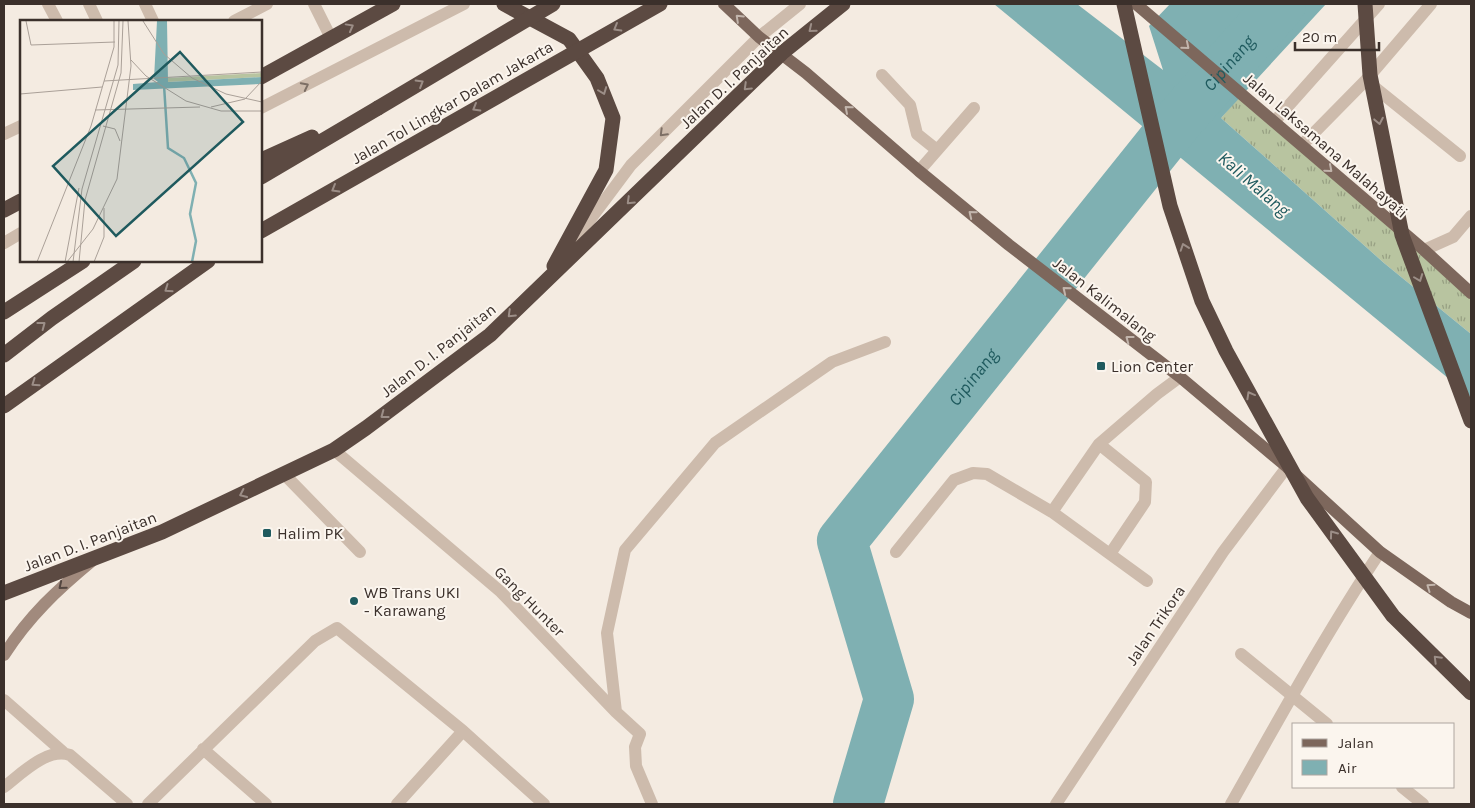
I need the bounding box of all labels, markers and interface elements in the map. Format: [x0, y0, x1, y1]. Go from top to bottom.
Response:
one-way arrow [735, 15, 744, 24]
inset map [20, 20, 262, 262]
scale bar [1295, 20, 1379, 52]
one-way arrow [614, 22, 623, 32]
street label: Jalan D. I. Panjaitan [676, 22, 792, 132]
one-way arrow [809, 23, 818, 31]
one-way arrow [344, 24, 353, 34]
text: 20 m [1302, 28, 1337, 46]
water label: Cipinang [1198, 30, 1260, 96]
street label: Jalan Tol Lingkar Dalam Jakarta [348, 37, 556, 168]
one-way arrow [1180, 41, 1189, 50]
street label: Jalan Laksamana Malahayati [1240, 69, 1412, 222]
one-way arrow [414, 80, 423, 90]
one-way arrow [299, 82, 308, 92]
one-way arrow [743, 82, 752, 91]
one-way arrow [597, 87, 607, 95]
one-way arrow [472, 102, 481, 112]
one-way arrow [845, 106, 854, 115]
one-way arrow [1374, 117, 1384, 126]
one-way arrow [660, 127, 669, 136]
water label: Kali Malang [1214, 147, 1295, 222]
one-way arrow [1324, 163, 1333, 172]
one-way arrow [331, 182, 340, 192]
one-way arrow [627, 195, 636, 204]
one-way arrow [969, 212, 978, 220]
one-way arrow [1180, 243, 1190, 252]
street label: Jalan Kalimalang [1049, 253, 1160, 346]
one-way arrow [1413, 274, 1423, 282]
one-way arrow [164, 283, 174, 292]
one-way arrow [1063, 288, 1072, 296]
street label: Jalan D. I. Panjaitan [377, 300, 500, 401]
one-way arrow [508, 308, 517, 317]
one-way arrow [36, 322, 46, 331]
one-way arrow [1125, 336, 1135, 345]
water label: Cipinang [943, 344, 1003, 410]
place label: Lion Center [1111, 357, 1193, 376]
marker: Lion Center [1095, 360, 1107, 372]
one-way arrow [31, 377, 41, 386]
one-way arrow [1246, 391, 1256, 400]
one-way arrow [380, 409, 390, 418]
one-way arrow [239, 488, 248, 498]
street label: Jalan D. I. Panjaitan [21, 507, 159, 576]
place label: Halim PK [277, 524, 343, 543]
marker: Halim PK [261, 527, 273, 539]
one-way arrow [1330, 530, 1339, 540]
street label: Gang Hunter [491, 562, 569, 641]
one-way arrow [59, 580, 68, 588]
street label: Jalan Trikora [1122, 582, 1189, 669]
place label: WB Trans UKI - Karawang [364, 583, 460, 620]
one-way arrow [1426, 584, 1436, 593]
marker: WB Trans UKI - Karawang [348, 595, 360, 607]
one-way arrow [1433, 656, 1442, 665]
legend [1292, 723, 1455, 788]
text: Jalan [1338, 734, 1374, 752]
text: Air [1338, 759, 1357, 777]

